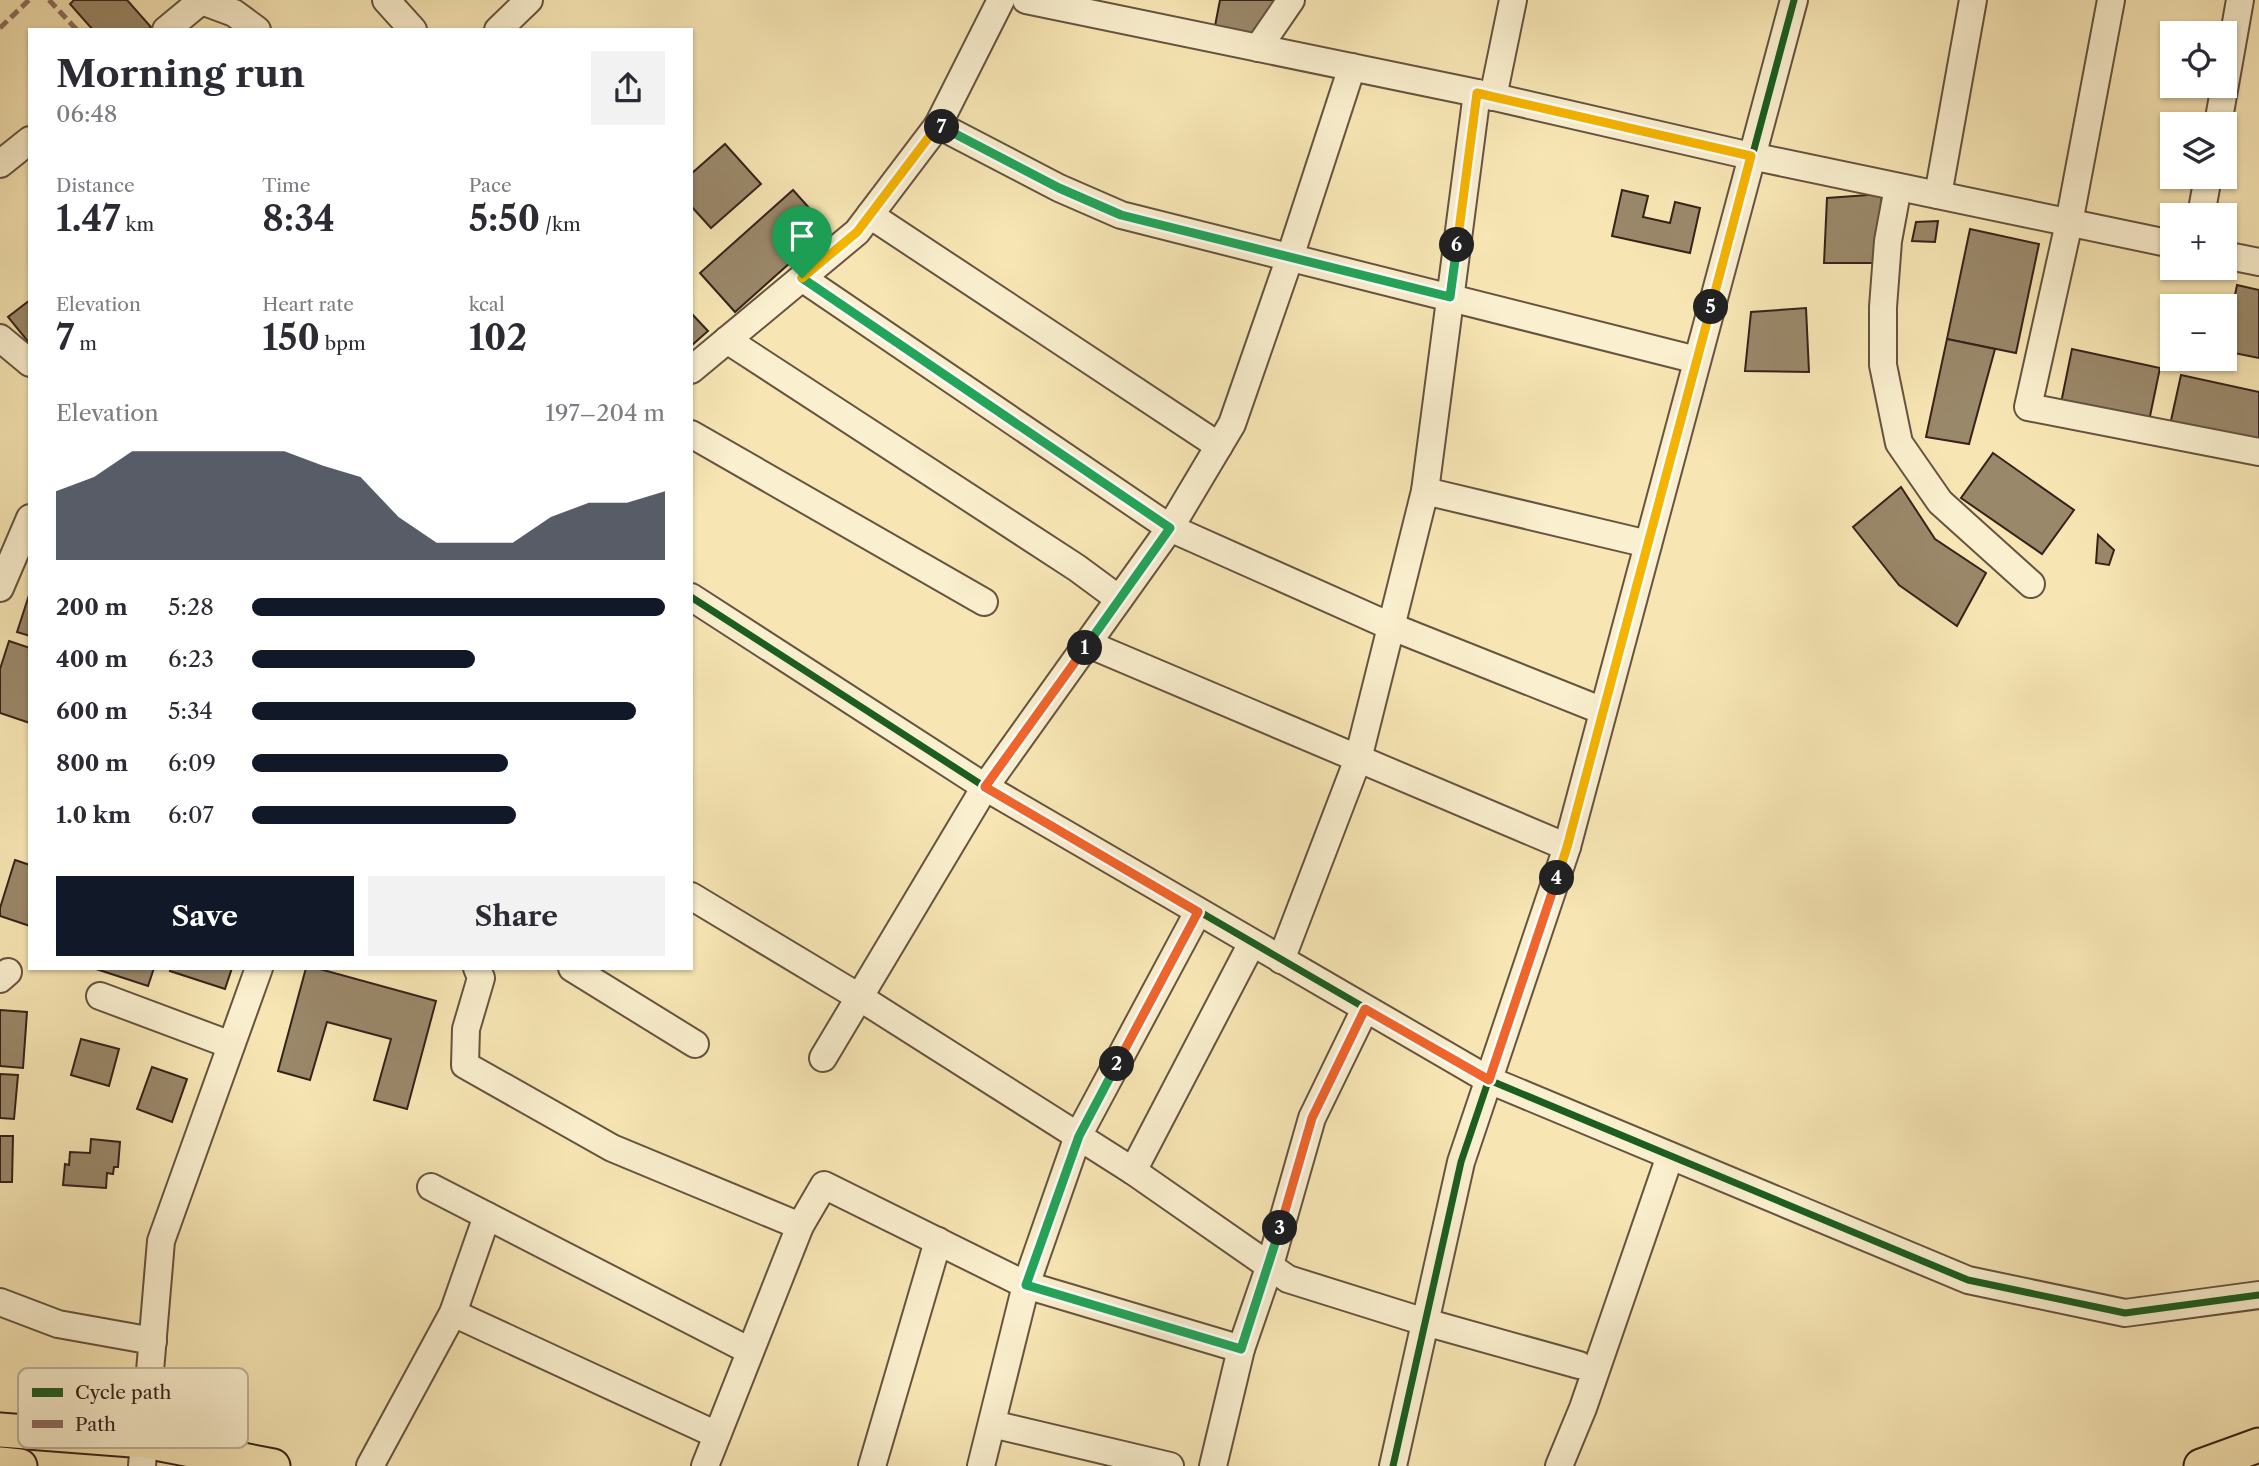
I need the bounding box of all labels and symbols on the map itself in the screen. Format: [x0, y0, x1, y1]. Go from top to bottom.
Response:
pin: 7 [925, 110, 960, 144]
pin [772, 206, 832, 278]
pin: 6 [1440, 228, 1474, 262]
pin: 5 [1694, 290, 1728, 324]
pin: 1 [1068, 630, 1102, 666]
pin: 4 [1540, 860, 1574, 896]
pin: 2 [1100, 1046, 1134, 1082]
pin: 3 [1262, 1210, 1298, 1246]
legend [18, 1368, 248, 1448]
text: Cycle path [75, 1381, 171, 1404]
text: Path [75, 1413, 116, 1436]

